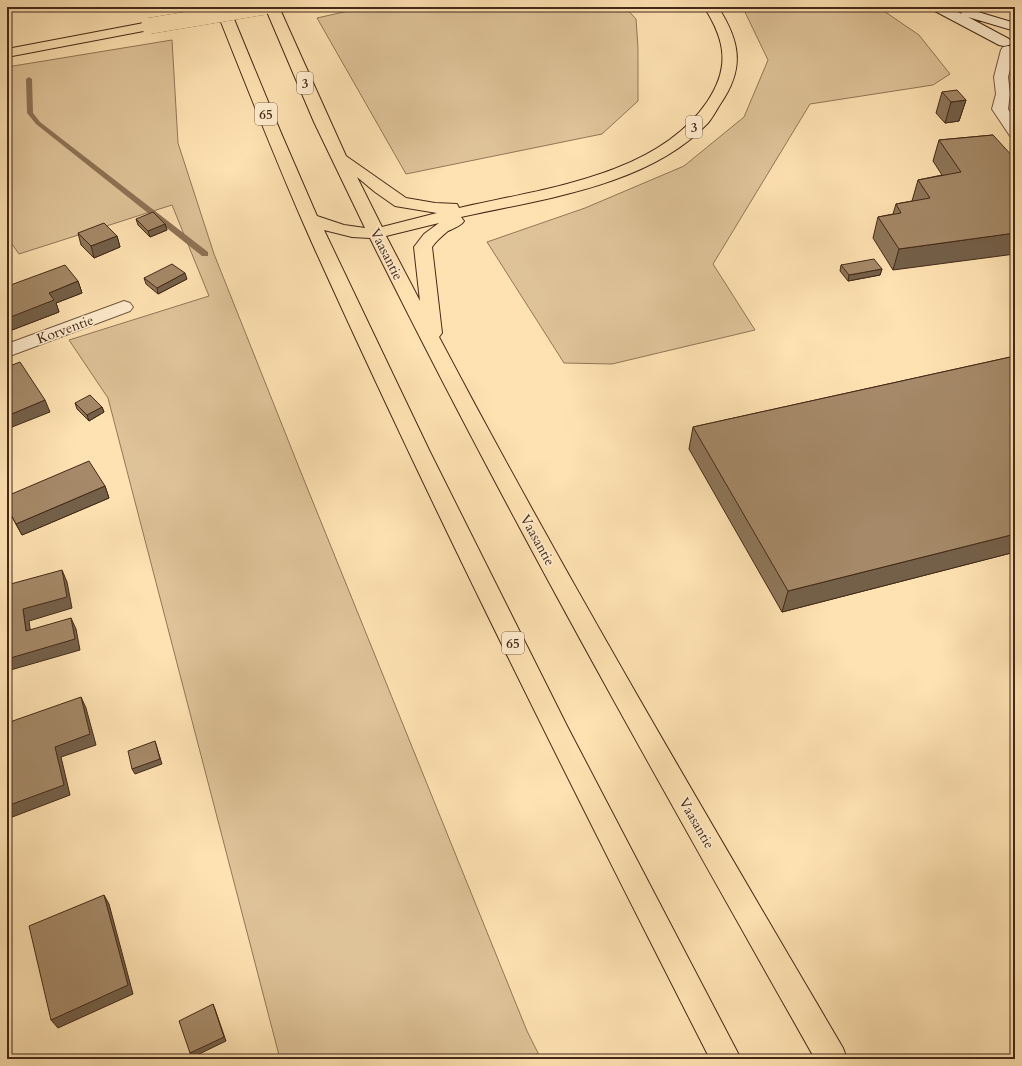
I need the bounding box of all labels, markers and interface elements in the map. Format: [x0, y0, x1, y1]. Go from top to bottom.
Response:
road number: 3 [297, 72, 313, 94]
road number: 65 [255, 103, 277, 125]
road number: 3 [686, 116, 702, 138]
street label: Vaasantie [365, 225, 408, 283]
street label: Korventie [34, 310, 96, 349]
street label: Vaasantie [516, 511, 559, 569]
road number: 65 [502, 632, 524, 654]
street label: Vaasantie [674, 794, 719, 852]

